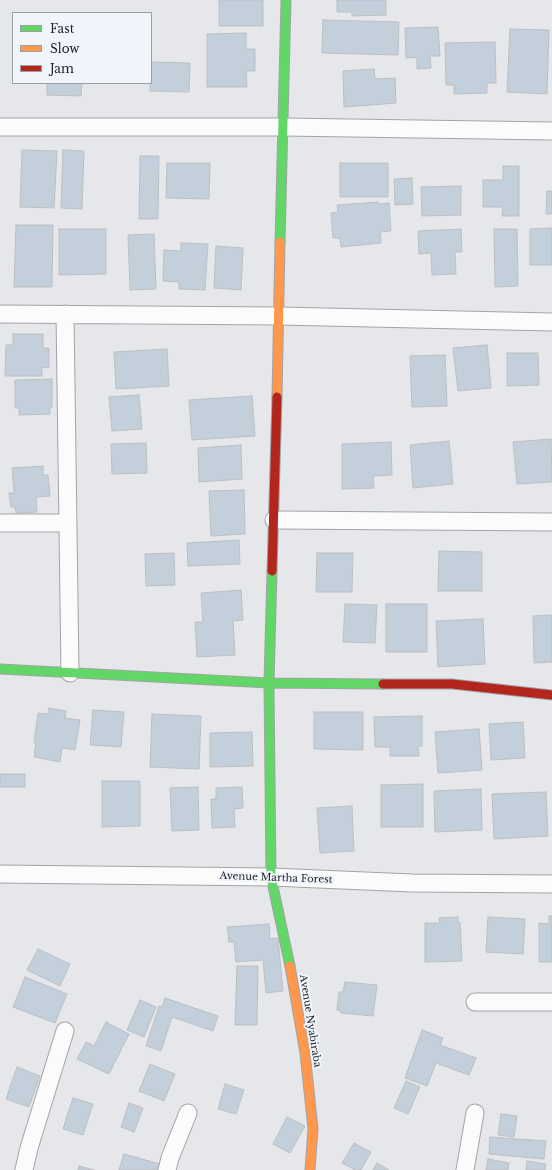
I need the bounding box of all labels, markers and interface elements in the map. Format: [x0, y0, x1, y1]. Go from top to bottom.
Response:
legend [12, 12, 152, 84]
text: Fast [50, 21, 74, 36]
text: Slow [50, 41, 79, 56]
text: Jam [50, 61, 74, 76]
street label: Avenue Martha Forest [219, 870, 333, 886]
street label: Avenue Nyabiraba [297, 974, 323, 1068]

